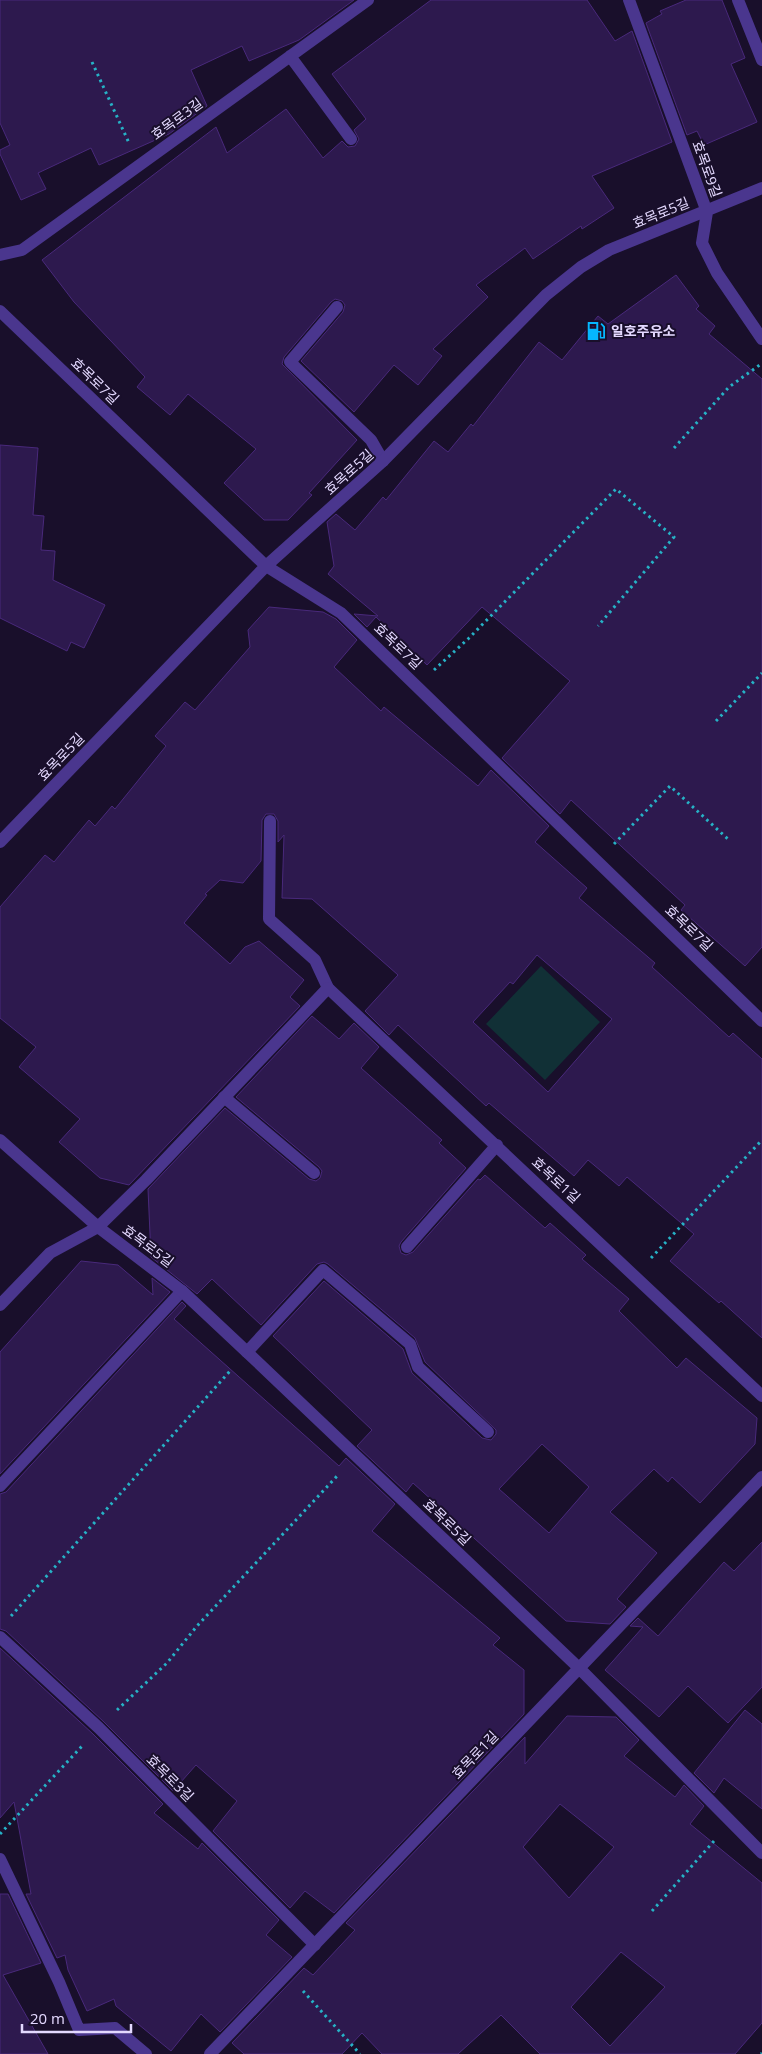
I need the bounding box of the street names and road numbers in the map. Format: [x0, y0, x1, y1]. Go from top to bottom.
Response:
street label: 효목로3길 [147, 93, 206, 144]
street label: 효목로9길 [688, 138, 727, 200]
street label: 효목로5길 [630, 193, 692, 232]
street label: 효목로7길 [67, 353, 123, 408]
street label: 효목로5길 [320, 445, 377, 499]
street label: 효목로7길 [370, 618, 426, 673]
street label: 효목로5길 [33, 729, 88, 785]
street label: 효목로7길 [661, 900, 717, 955]
street label: 효목로1길 [528, 1152, 585, 1207]
street label: 효목로5길 [119, 1220, 178, 1271]
street label: 효목로5길 [419, 1494, 475, 1549]
street label: 효목로1길 [447, 1727, 502, 1783]
street label: 효목로3길 [143, 1750, 198, 1805]

